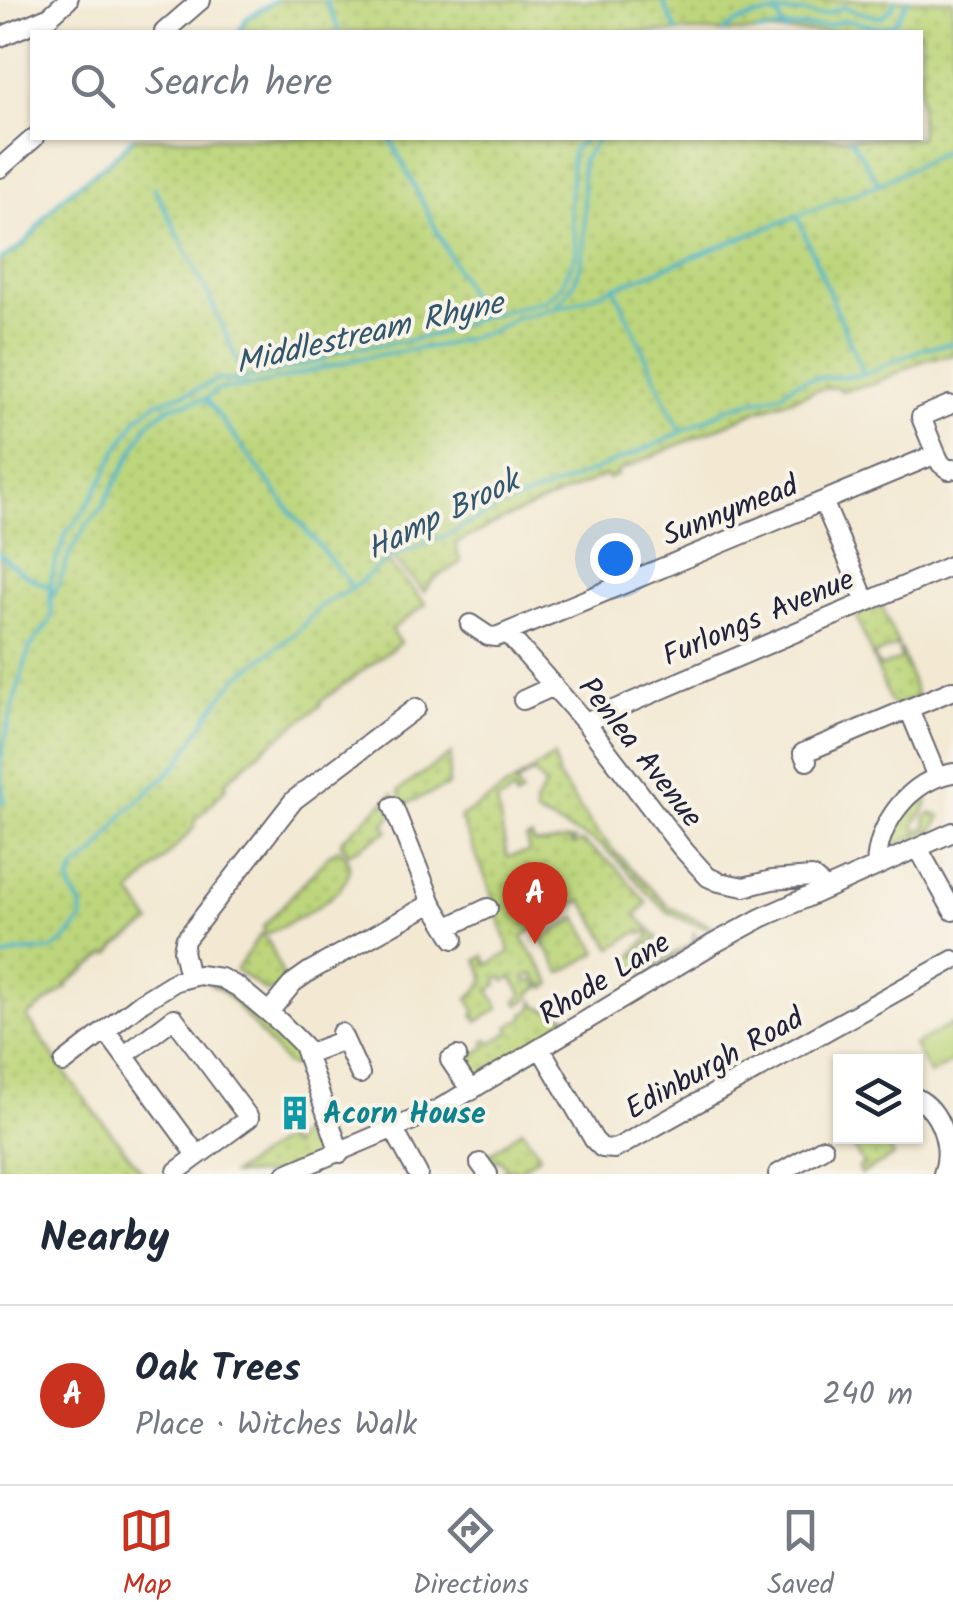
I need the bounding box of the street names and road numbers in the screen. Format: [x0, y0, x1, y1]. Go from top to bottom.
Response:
street label: Sunnymead [656, 462, 807, 561]
street label: Furlongs Avenue [655, 557, 862, 681]
street label: Penlea Avenue [565, 667, 714, 839]
street label: Rhode Lane [530, 920, 680, 1039]
street label: Edinburgh Road [617, 995, 814, 1134]

